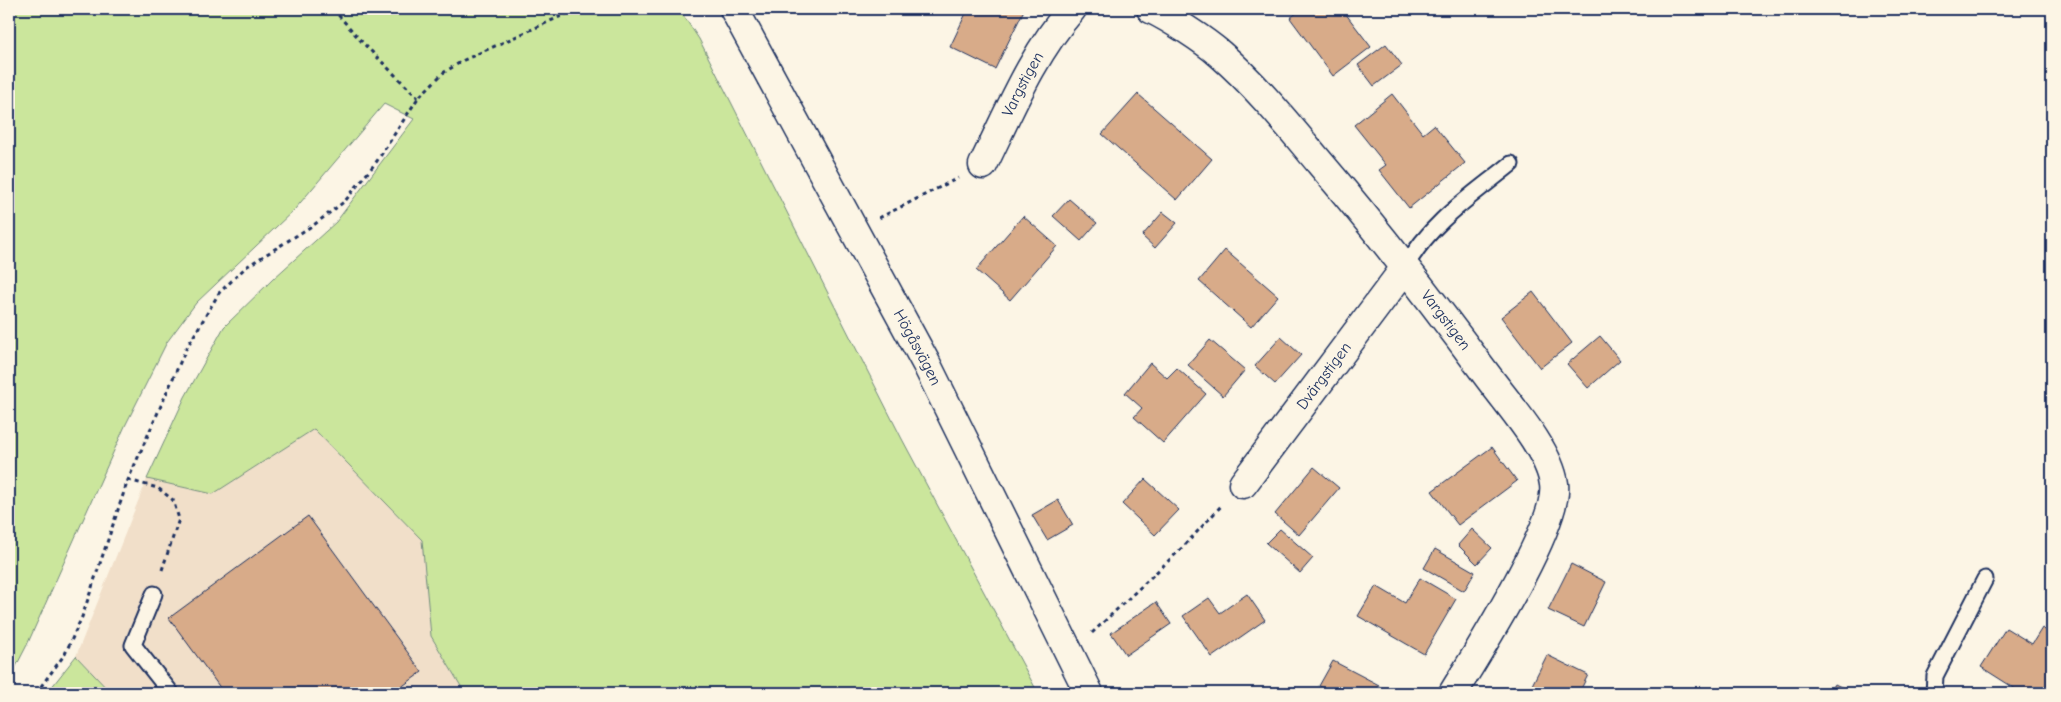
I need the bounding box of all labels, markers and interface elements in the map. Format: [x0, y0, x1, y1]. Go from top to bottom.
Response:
street label: Vargstigen [999, 49, 1047, 120]
street label: Vargstigen [1417, 287, 1474, 354]
street label: Högåsvägen [890, 306, 945, 389]
street label: Dvärgstigen [1293, 339, 1355, 413]

